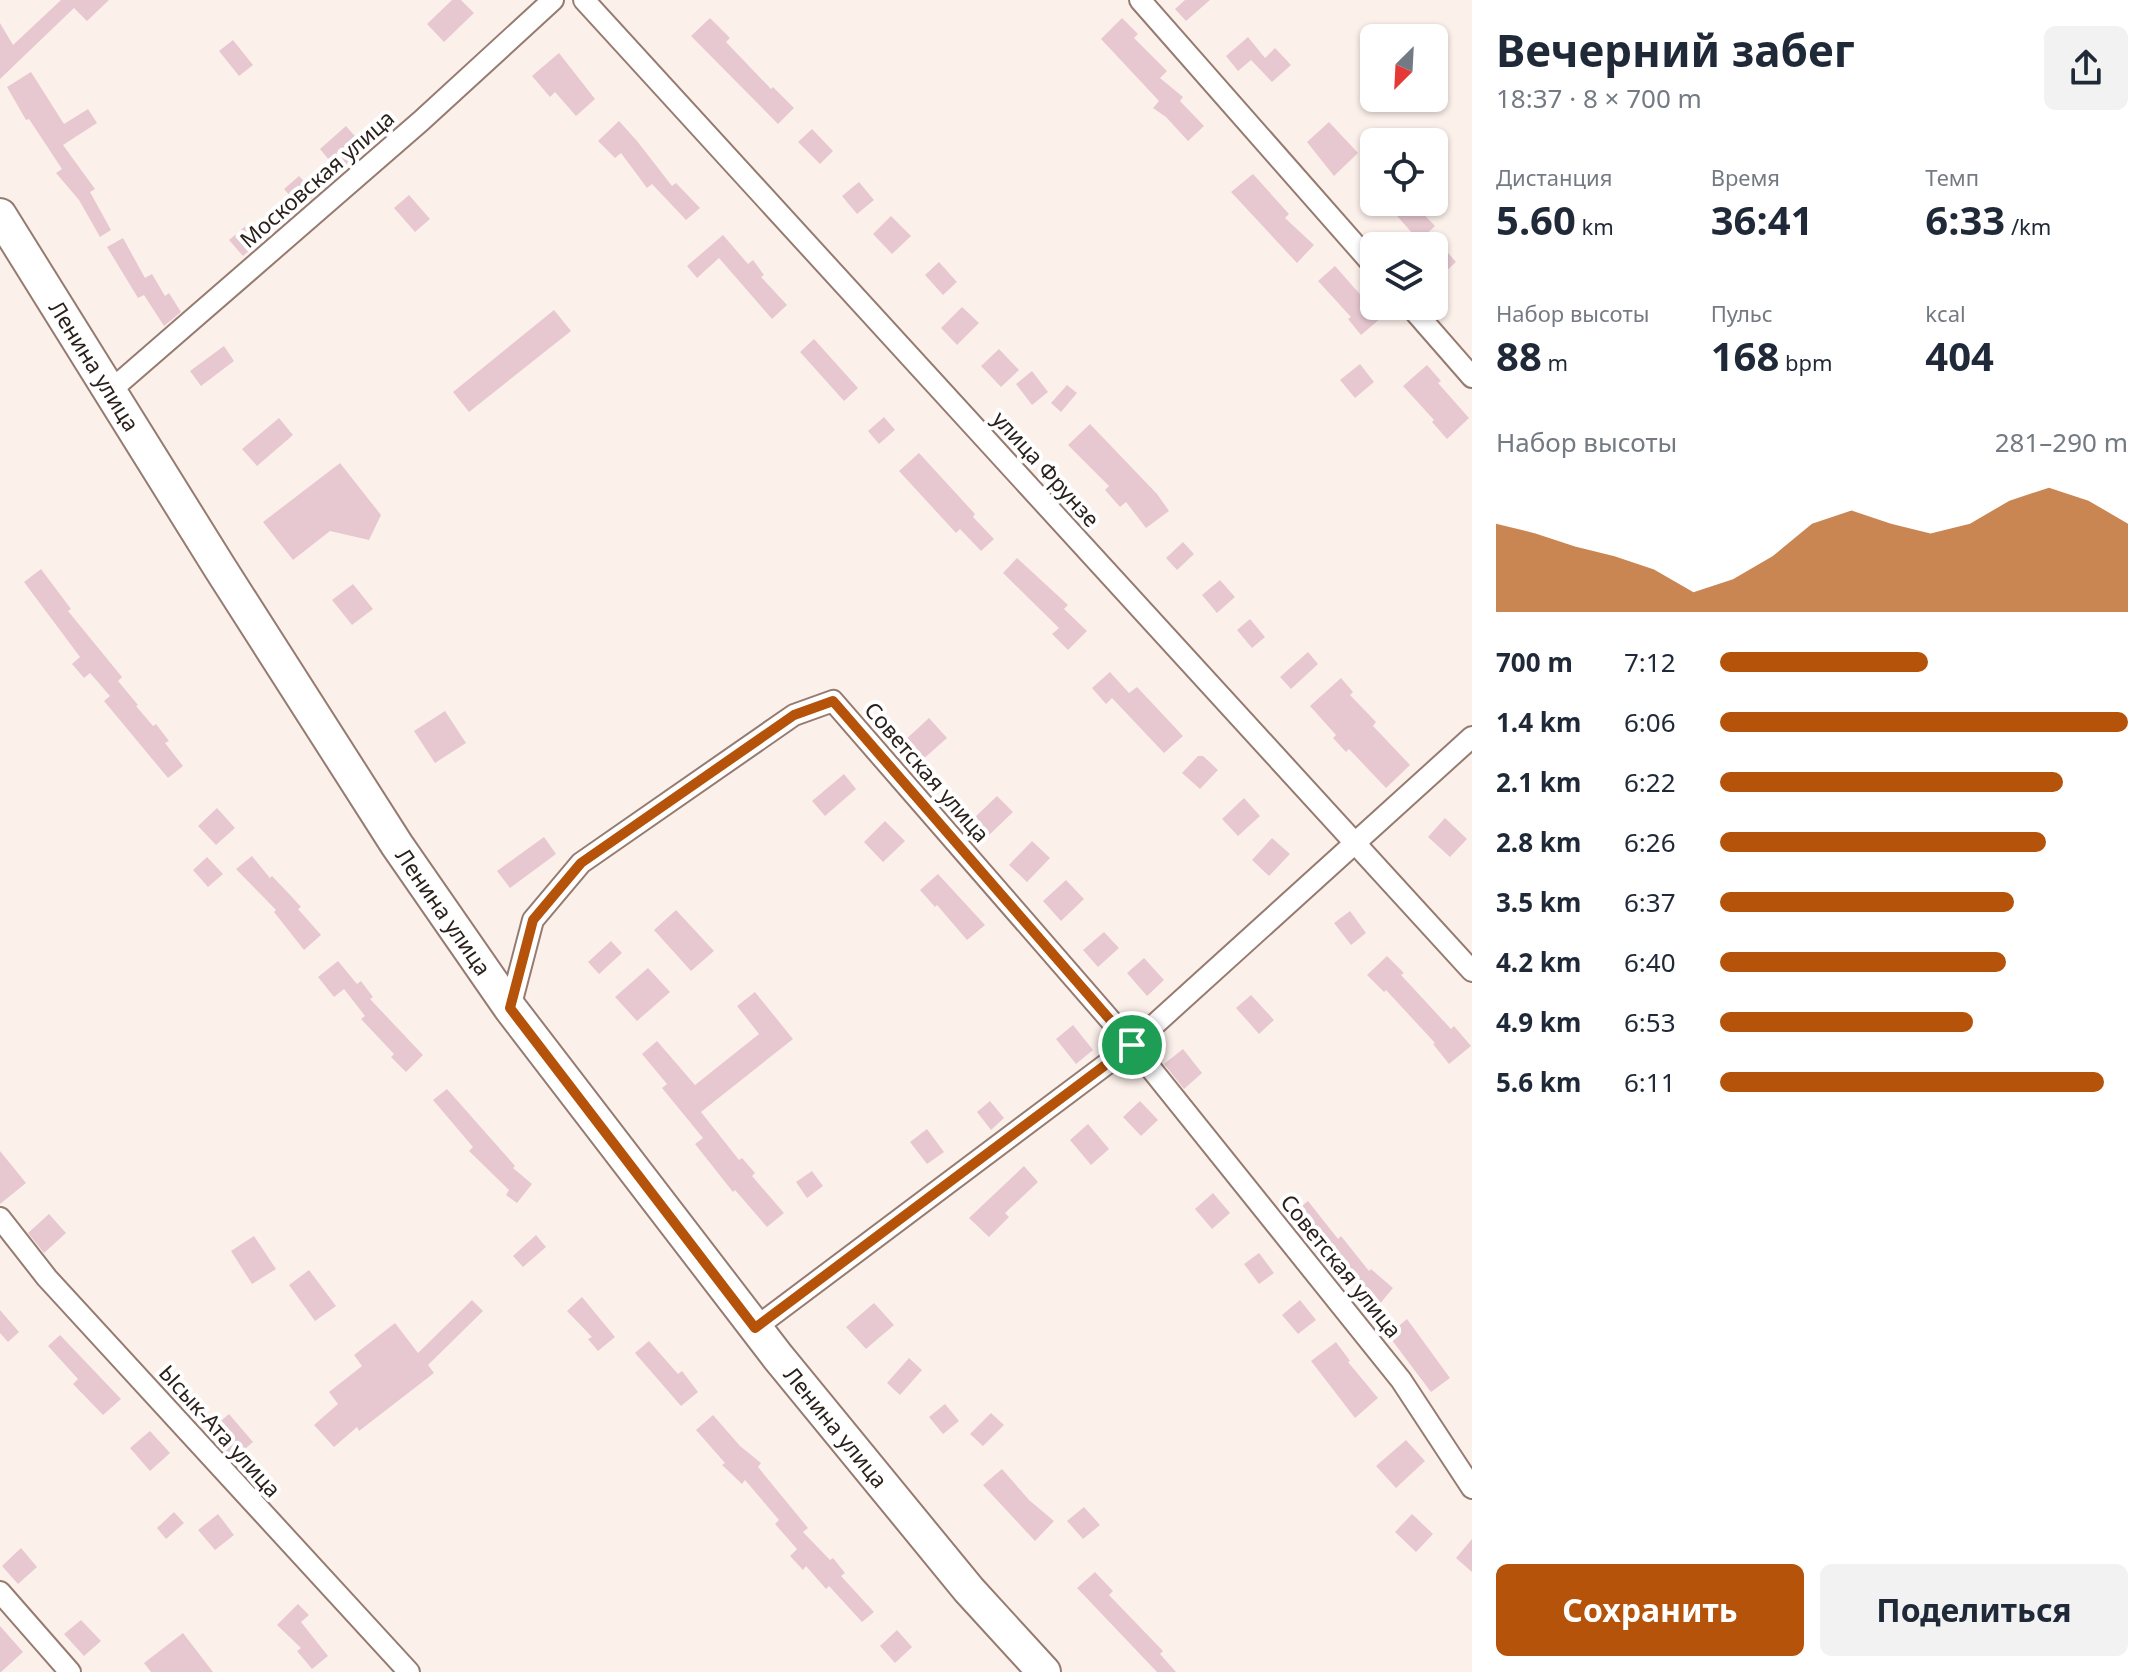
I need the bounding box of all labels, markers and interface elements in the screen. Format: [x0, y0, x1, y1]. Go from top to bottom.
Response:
text: Вечерний забег [1496, 20, 1855, 80]
north arrow [1360, 24, 1448, 112]
map controls [1360, 24, 1448, 320]
button: share [2044, 26, 2128, 110]
text: 18:37 · 8 × 700 m [1496, 80, 1702, 116]
street label: Московская улица [233, 103, 400, 254]
button: locate [1360, 128, 1448, 216]
text: Дистанция [1496, 162, 1612, 192]
text: Время [1711, 162, 1780, 192]
text: Темп [1925, 162, 1979, 192]
text: 5.60 [1496, 192, 1576, 247]
text: 36:41 [1711, 192, 1813, 247]
text: 6:33 [1925, 192, 2005, 247]
text: km [1576, 211, 1614, 241]
text: /km [2005, 211, 2051, 241]
button: layers [1360, 232, 1448, 320]
street label: Ленина улица [43, 295, 147, 437]
text: Набор высоты [1496, 298, 1649, 328]
text: Пульс [1711, 298, 1773, 328]
text: kcal [1925, 298, 1966, 328]
text: 88 [1496, 328, 1542, 383]
text: 168 [1711, 328, 1779, 383]
text: 404 [1925, 328, 1994, 383]
text: m [1542, 347, 1568, 377]
text: bpm [1779, 347, 1833, 377]
street label: улица Фрунзе [987, 404, 1107, 533]
text: Набор высоты [1496, 424, 1677, 460]
text: 281–290 m [1995, 424, 2128, 460]
text: 700 m [1496, 644, 1573, 680]
text: 7:12 [1624, 644, 1676, 680]
street label: Советская улица [859, 695, 997, 848]
text: 1.4 km [1496, 704, 1581, 740]
text: 6:06 [1624, 704, 1676, 740]
text: 2.1 km [1496, 764, 1581, 800]
text: 6:22 [1624, 764, 1676, 800]
text: 2.8 km [1496, 824, 1581, 860]
text: 6:26 [1624, 824, 1676, 860]
street label: Ленина улица [390, 842, 499, 981]
text: 3.5 km [1496, 884, 1581, 920]
text: 6:37 [1624, 884, 1676, 920]
text: 4.2 km [1496, 944, 1581, 980]
text: 6:40 [1624, 944, 1676, 980]
text: 4.9 km [1496, 1004, 1581, 1040]
text: 6:53 [1624, 1004, 1676, 1040]
pin [1098, 1011, 1166, 1079]
icon: arrive [1110, 1023, 1154, 1067]
text: 5.6 km [1496, 1064, 1581, 1100]
text: 6:11 [1624, 1064, 1676, 1100]
street label: Советская улица [1275, 1187, 1409, 1343]
street label: Ысык-Ата улица [153, 1358, 288, 1503]
street label: Ленина улица [778, 1360, 895, 1494]
button: Сохранить [1496, 1564, 1804, 1656]
button: Поделиться [1820, 1564, 2128, 1656]

